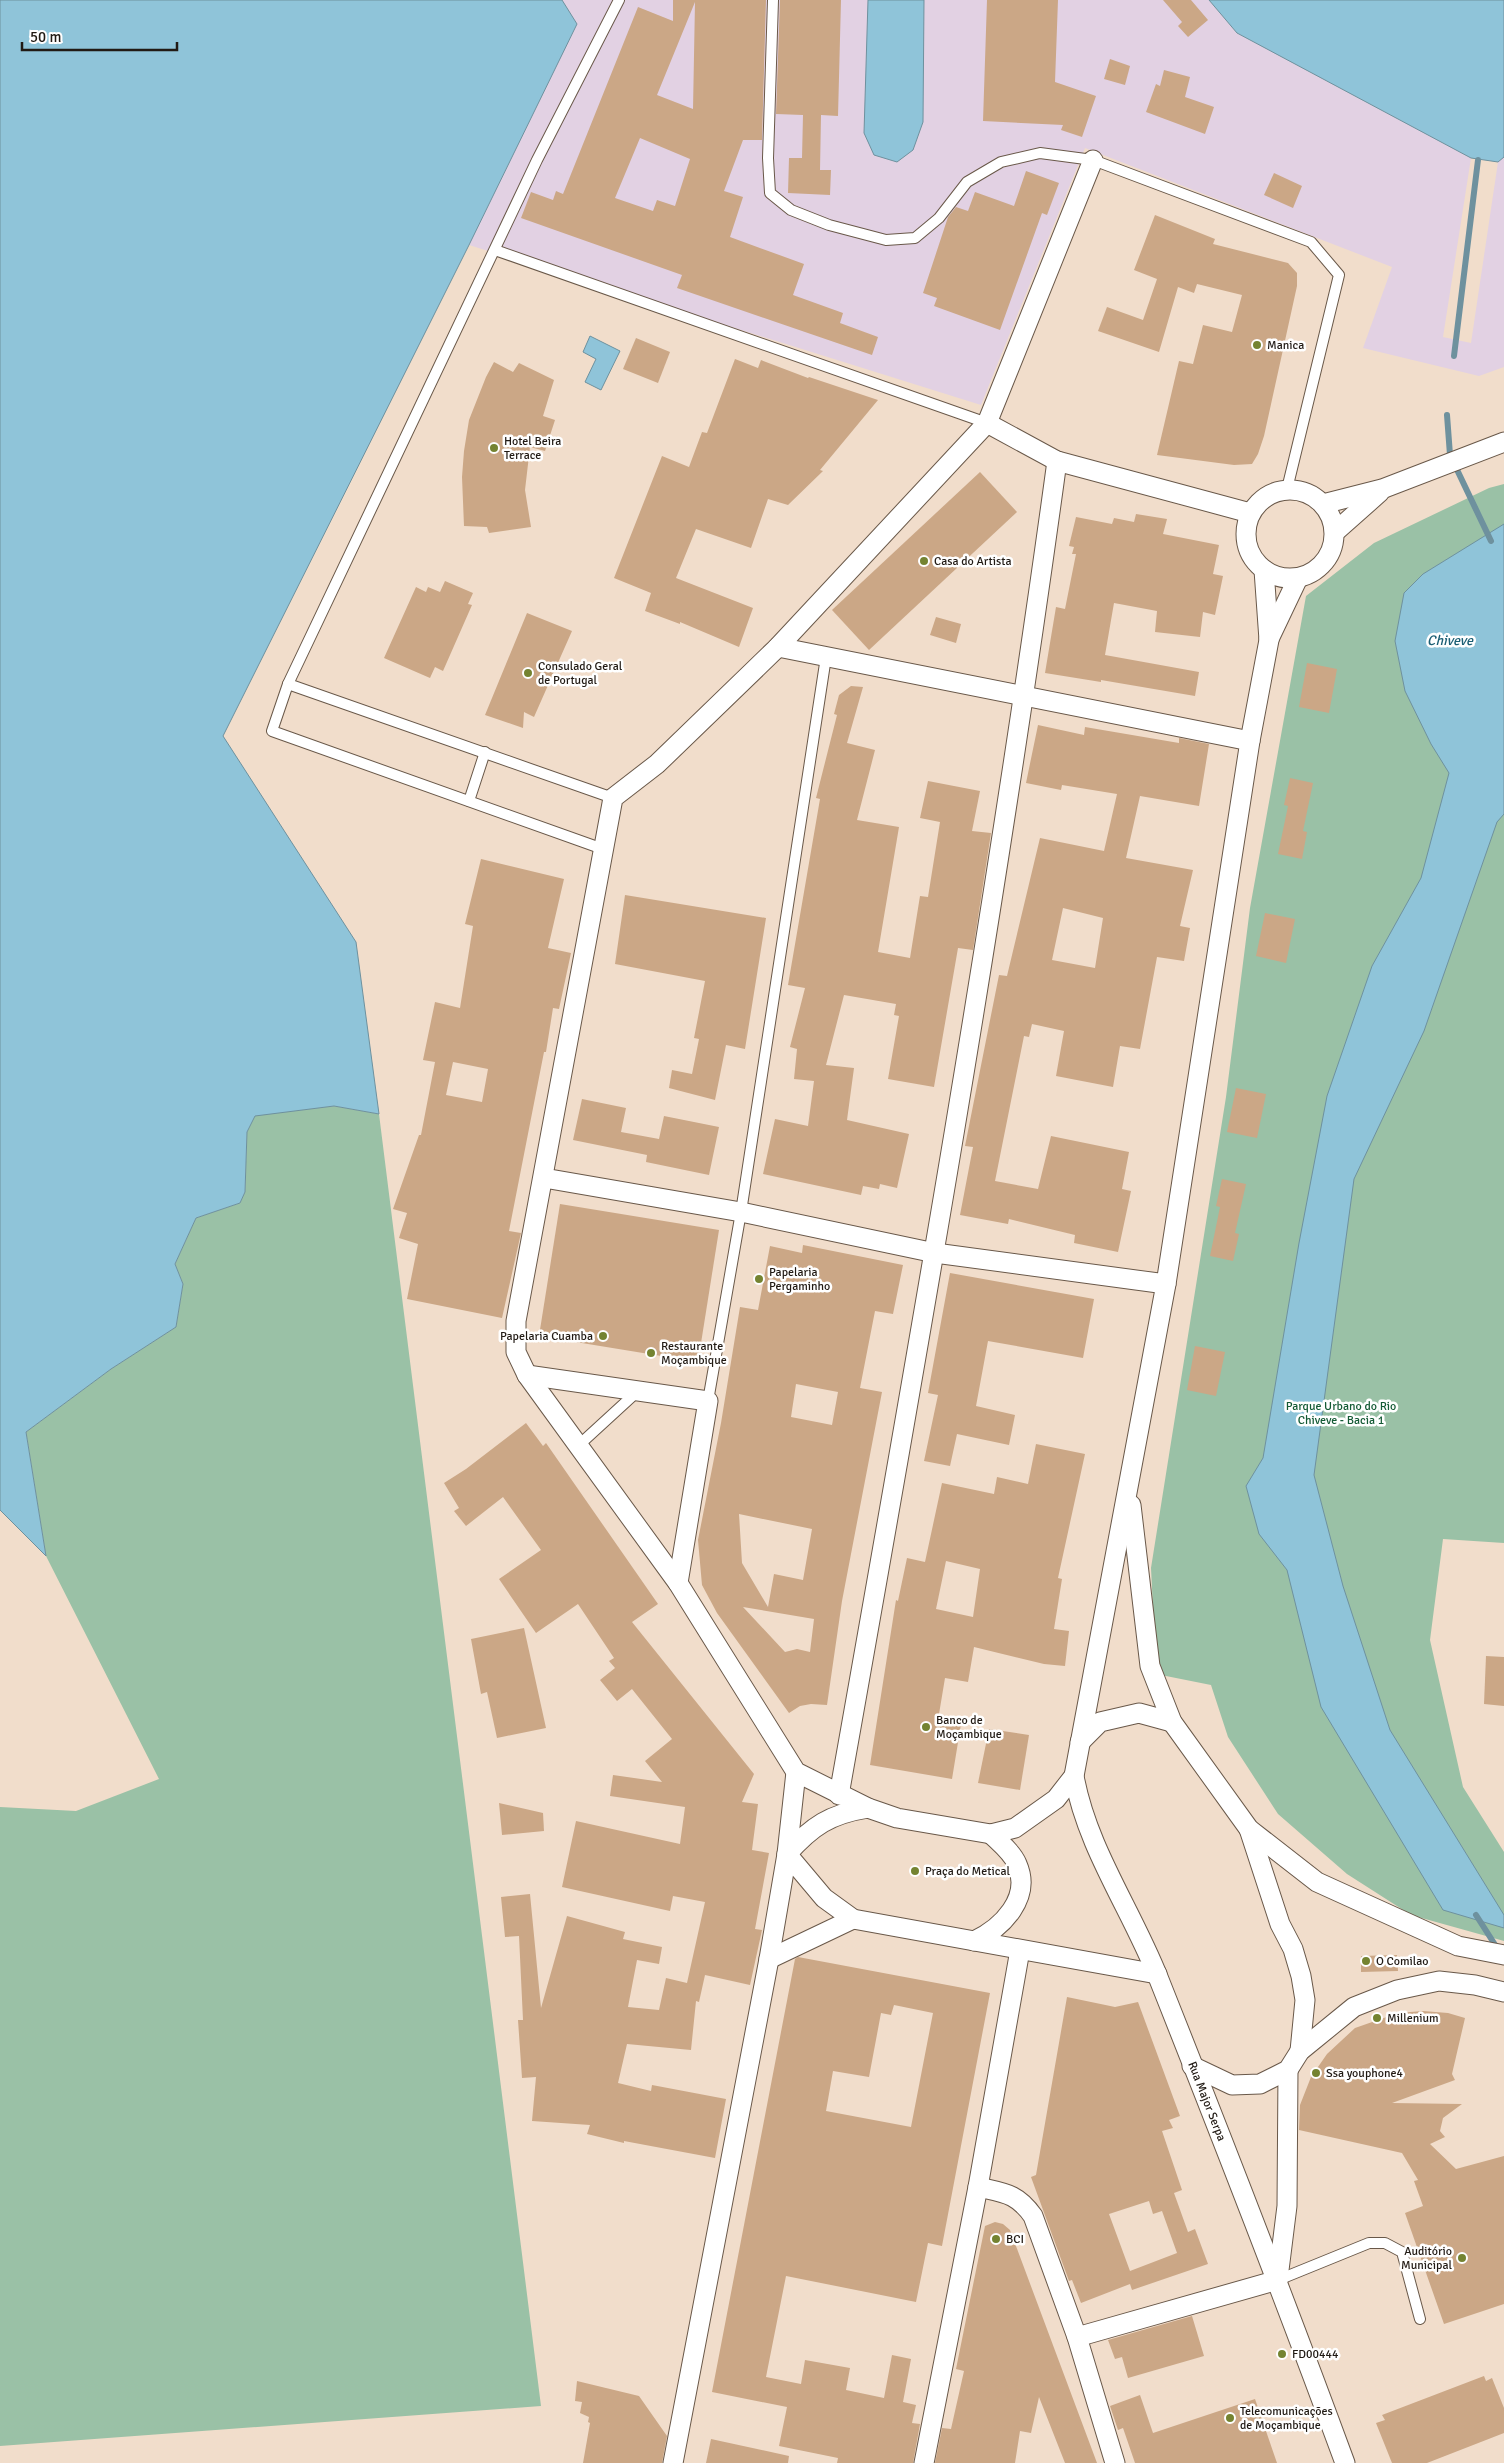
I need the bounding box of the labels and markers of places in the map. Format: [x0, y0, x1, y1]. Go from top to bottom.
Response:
place label: Manica [1267, 338, 1304, 353]
marker: Manica [1251, 339, 1263, 351]
place label: Hotel Beira Terrace [504, 434, 561, 463]
marker: Hotel Beira Terrace [488, 442, 500, 454]
place label: Casa do Artista [934, 554, 1012, 569]
marker: Casa do Artista [918, 555, 930, 567]
place label: Consulado Geral de Portugal [538, 659, 623, 688]
marker: Consulado Geral de Portugal [522, 667, 534, 679]
place label: Papelaria Pergaminho [769, 1265, 830, 1294]
marker: Papelaria Pergaminho [753, 1273, 765, 1285]
place label: Papelaria Cuamba [500, 1329, 593, 1344]
marker: Papelaria Cuamba [597, 1330, 609, 1342]
place label: Restaurante Moçambique [661, 1339, 727, 1368]
marker: Restaurante Moçambique [645, 1347, 657, 1359]
place label: Banco de Moçambique [936, 1713, 1002, 1742]
marker: Banco de Moçambique [920, 1721, 932, 1733]
place label: Praça do Metical [925, 1864, 1011, 1879]
marker: Praça do Metical [909, 1865, 921, 1877]
place label: O Comilao [1376, 1954, 1429, 1969]
marker: O Comilao [1360, 1955, 1372, 1967]
place label: Millenium [1387, 2011, 1439, 2026]
marker: Millenium [1371, 2012, 1383, 2024]
place label: Ssa youphone4 [1326, 2066, 1404, 2081]
marker: Ssa youphone4 [1310, 2067, 1322, 2079]
place label: BCI [1006, 2232, 1024, 2247]
marker: BCI [990, 2233, 1002, 2245]
place label: Auditório Municipal [1401, 2244, 1452, 2273]
marker: Auditório Municipal [1456, 2252, 1468, 2264]
place label: FD00444 [1292, 2347, 1339, 2362]
marker: FD00444 [1276, 2348, 1288, 2360]
place label: Telecomunicações de Moçambique [1240, 2404, 1333, 2433]
marker: Telecomunicações de Moçambique [1224, 2412, 1236, 2424]

